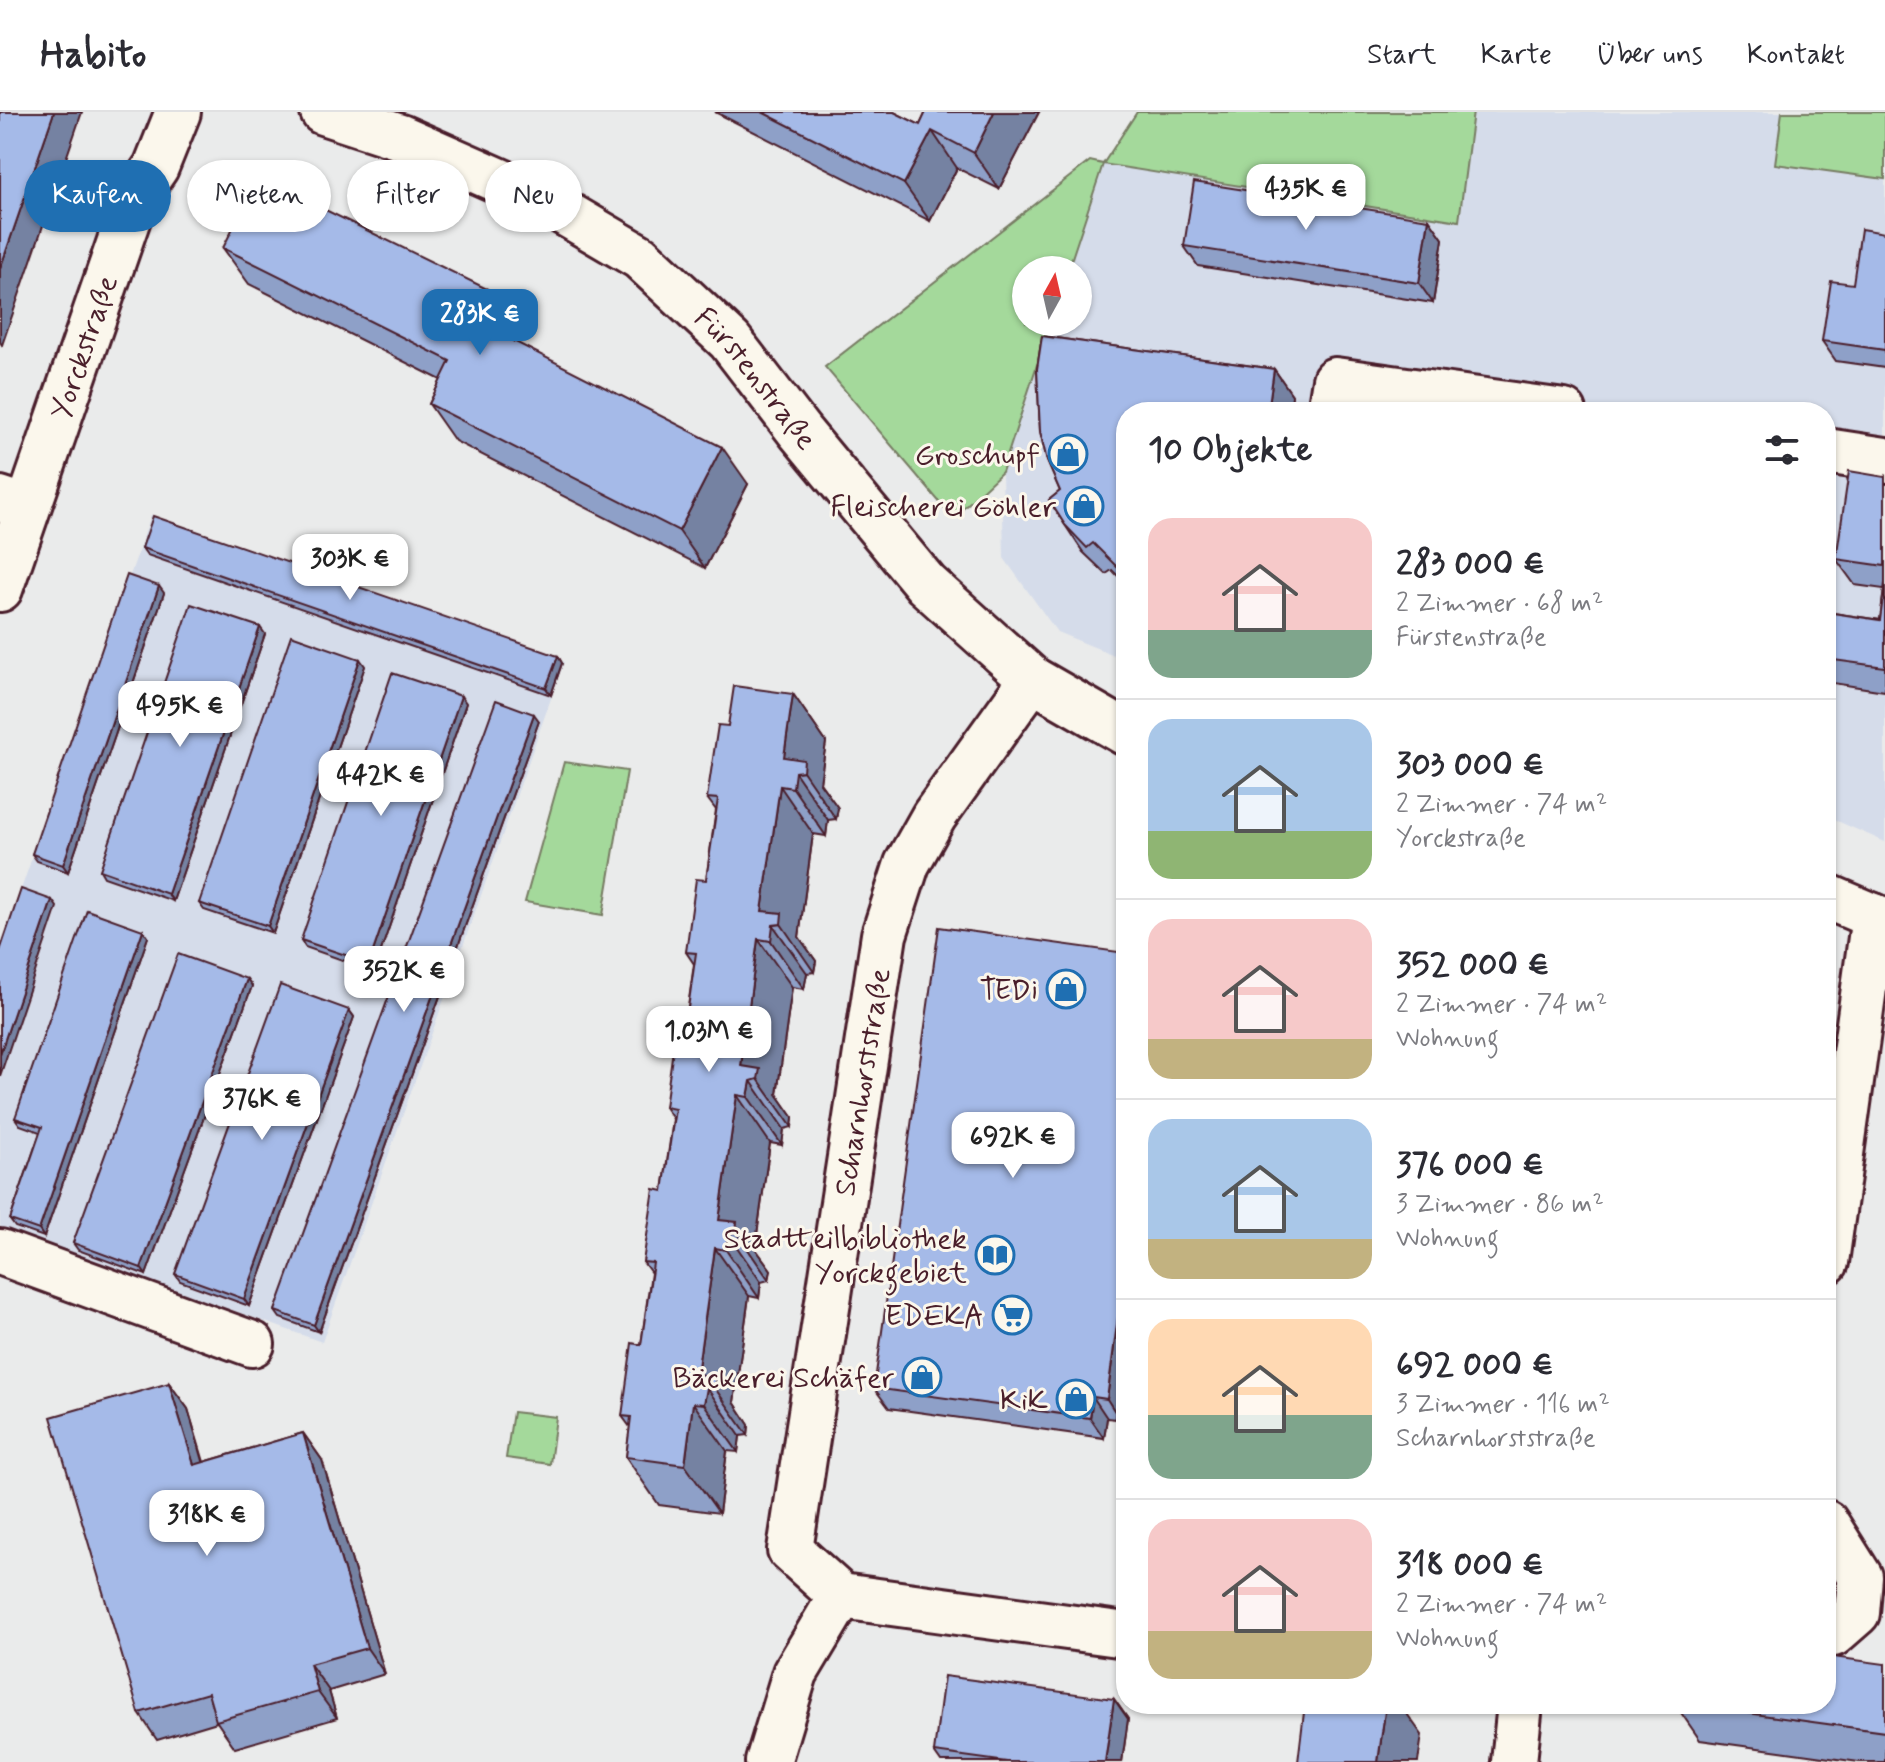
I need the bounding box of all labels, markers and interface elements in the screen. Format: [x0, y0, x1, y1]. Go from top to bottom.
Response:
text: Habito [40, 31, 146, 80]
text: Start [1367, 37, 1436, 74]
text: Karte [1480, 37, 1552, 74]
text: Über uns [1596, 37, 1703, 74]
text: Kontakt [1747, 37, 1845, 74]
chip: Kaufen [24, 160, 171, 232]
chip: Mieten [187, 160, 331, 232]
chip: Filter [347, 160, 469, 232]
chip: Neu [485, 160, 582, 232]
pin: 435K € [1241, 164, 1371, 232]
text: 435K € [1264, 173, 1348, 207]
north arrow [1012, 256, 1092, 336]
map controls [1012, 256, 1092, 336]
street label: Yorckstraße [42, 270, 128, 425]
pin: 283K € [415, 289, 545, 357]
text: 283K € [440, 298, 520, 332]
street label: Fürstenstraße [685, 299, 825, 459]
text: 10 Objekte [1148, 428, 1312, 473]
icon: filters [1760, 428, 1804, 472]
shop icon: Groschupf [1047, 433, 1089, 475]
place label: Groschupf [915, 436, 1040, 475]
shop icon: Fleischerei Göhler [1063, 485, 1105, 527]
place label: Fleischerei Göhler [830, 488, 1057, 527]
pin: 303K € [285, 534, 415, 602]
text: 283 000 € [1396, 542, 1545, 587]
text: 303K € [310, 543, 390, 577]
icon: home [1212, 550, 1308, 646]
text: 2 Zimmer · 68 m² [1396, 587, 1603, 621]
text: Fürstenstraße [1396, 621, 1547, 655]
pin: 495K € [115, 681, 245, 749]
text: 495K € [136, 690, 224, 724]
text: 303 000 € [1396, 743, 1544, 788]
pin: 442K € [316, 750, 446, 818]
icon: home [1212, 751, 1308, 847]
text: 442K € [337, 759, 425, 793]
text: 2 Zimmer · 74 m² [1396, 788, 1607, 822]
text: Yorckstraße [1396, 822, 1526, 856]
text: 352 000 € [1396, 943, 1549, 988]
pin: 352K € [339, 946, 469, 1014]
icon: home [1212, 951, 1308, 1047]
text: 352K € [362, 955, 446, 989]
street label: Scharnhorststraße [826, 965, 901, 1199]
shop icon: TEDi [1045, 968, 1087, 1010]
place label: TEDi [980, 971, 1038, 1010]
text: 2 Zimmer · 74 m² [1396, 988, 1607, 1022]
pin: 1.03M € [635, 1006, 783, 1074]
text: 1.03M € [664, 1015, 754, 1049]
text: Wohnung [1396, 1022, 1499, 1056]
pin: 376K € [197, 1074, 327, 1142]
text: 376K € [222, 1083, 302, 1117]
pin: 692K € [948, 1112, 1078, 1180]
text: 692K € [970, 1121, 1056, 1155]
text: 376 000 € [1396, 1143, 1544, 1188]
icon: home [1212, 1151, 1308, 1247]
text: 3 Zimmer · 86 m² [1396, 1188, 1604, 1222]
place label: Stadtteilbibliothek Yorckgebiet [724, 1220, 967, 1296]
text: Wohnung [1396, 1222, 1499, 1256]
library icon: Stadtteilbibliothek Yorckgebiet [974, 1234, 1016, 1276]
supermarket icon: EDEKA [991, 1294, 1033, 1336]
place label: EDEKA [885, 1297, 984, 1336]
text: 692 000 € [1396, 1343, 1554, 1388]
icon: home [1212, 1351, 1308, 1447]
shop icon: Bäckerei Schäfer [901, 1356, 943, 1398]
place label: Bäckerei Schäfer [673, 1359, 895, 1398]
shop icon: KiK [1055, 1378, 1097, 1420]
place label: KiK [1000, 1381, 1048, 1420]
text: 3 Zimmer · 116 m² [1396, 1388, 1610, 1422]
text: Scharnhorststraße [1396, 1422, 1596, 1456]
pin: 318K € [142, 1490, 272, 1558]
text: 318K € [167, 1499, 247, 1533]
text: 318 000 € [1396, 1543, 1544, 1588]
icon: home [1212, 1551, 1308, 1647]
text: 2 Zimmer · 74 m² [1396, 1588, 1607, 1622]
text: Wohnung [1396, 1622, 1499, 1656]

